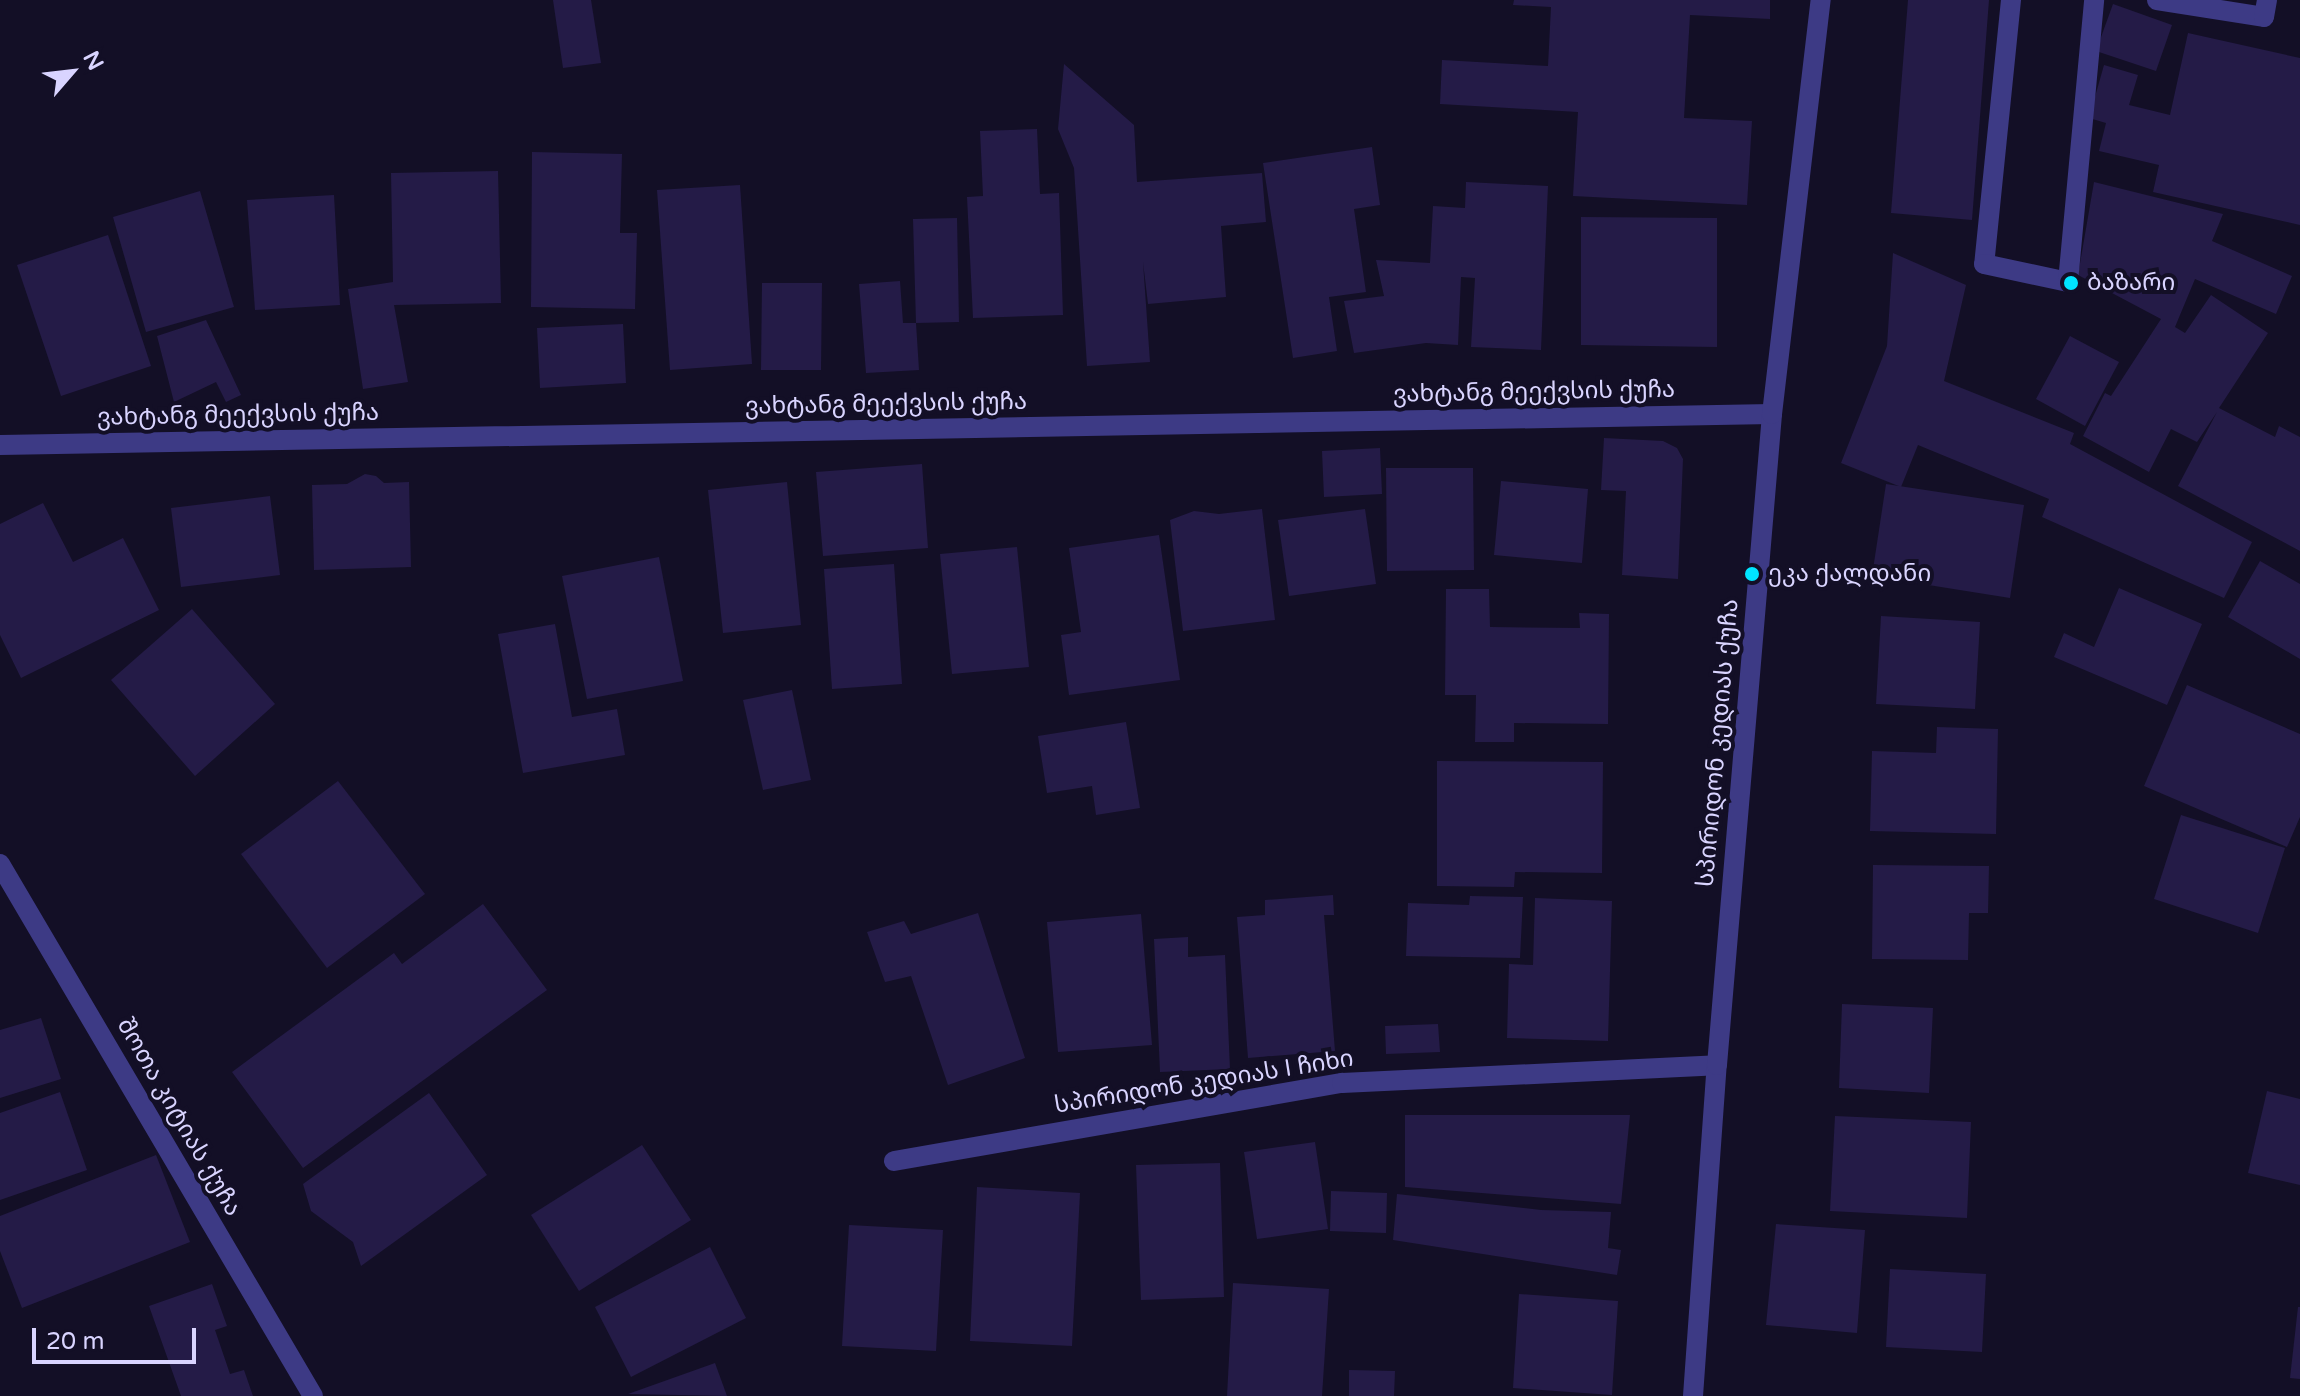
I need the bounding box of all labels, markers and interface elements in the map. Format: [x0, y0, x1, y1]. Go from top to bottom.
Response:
north arrow [32, 32, 112, 112]
text: N [78, 47, 109, 75]
place label: ბაზარი [2087, 269, 2175, 297]
marker: ბაზარი [2062, 274, 2080, 292]
street label: ვახტანგ მეექვსის ქუჩა [1393, 375, 1675, 409]
street label: ვახტანგ მეექვსის ქუჩა [745, 387, 1027, 421]
street label: ვახტანგ მეექვსის ქუჩა [97, 398, 379, 432]
place label: ეკა ქალდანი [1768, 560, 1931, 588]
marker: ეკა ქალდანი [1743, 565, 1761, 583]
street label: სპირიდონ კედიას ქუჩა [1691, 598, 1745, 888]
street label: შოთა კიტიას ქუჩა [111, 1013, 247, 1221]
street label: სპირიდონ კედიას I ჩიხი [1052, 1044, 1356, 1120]
scale bar [36, 1312, 200, 1362]
text: 20 m [46, 1327, 104, 1356]

